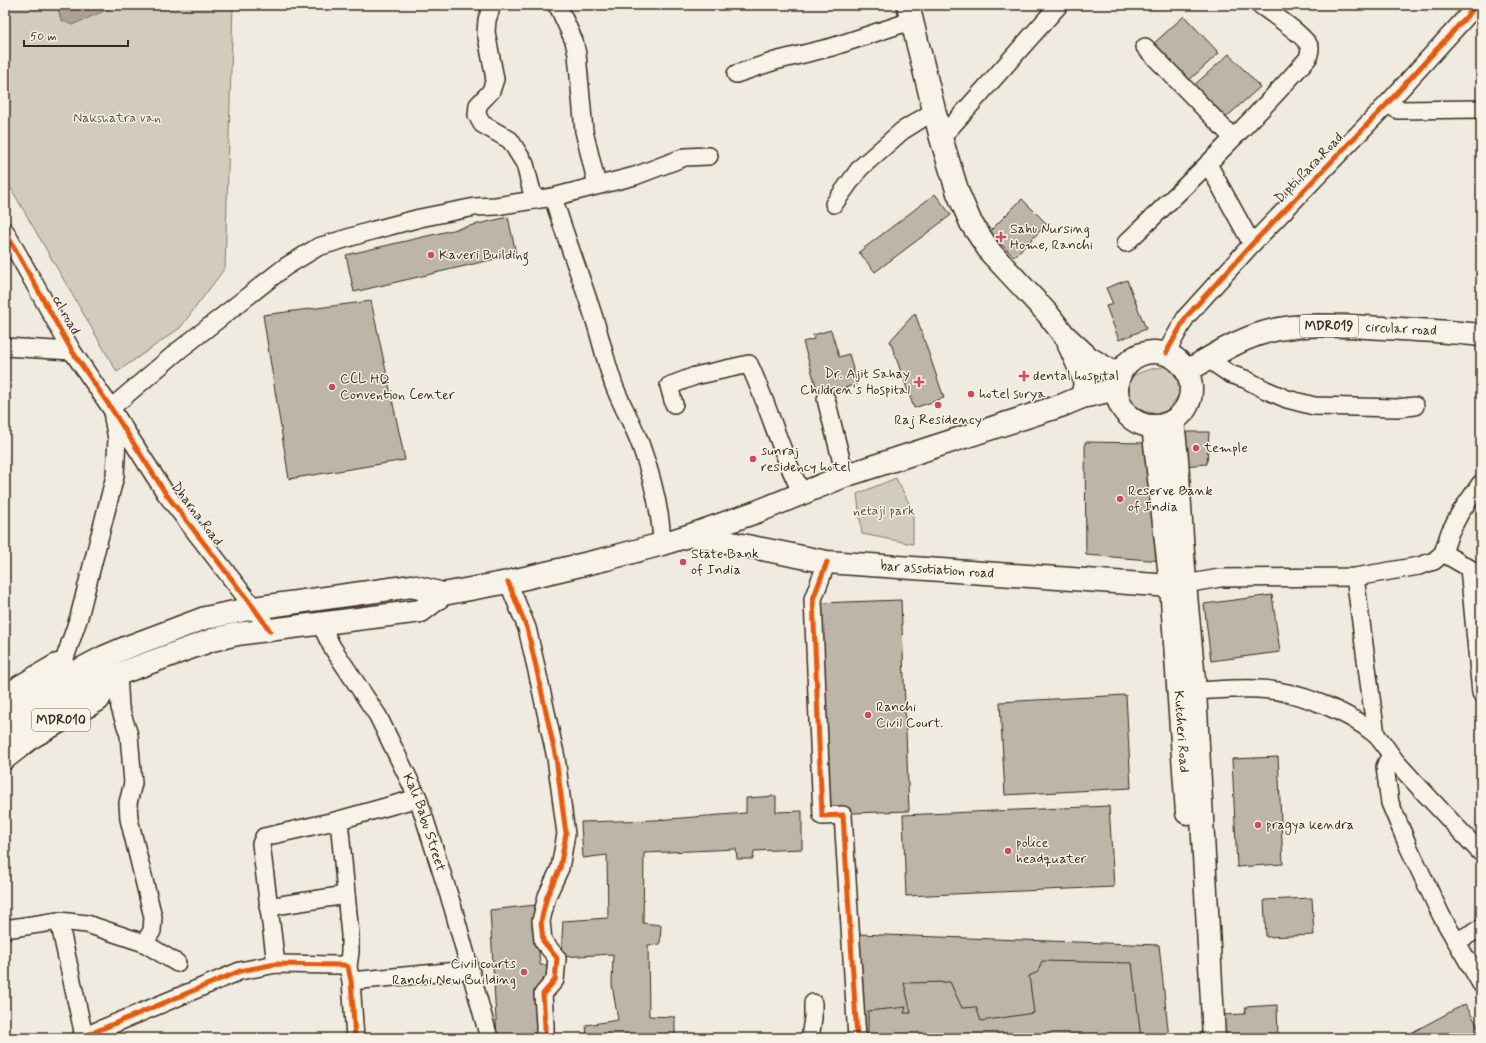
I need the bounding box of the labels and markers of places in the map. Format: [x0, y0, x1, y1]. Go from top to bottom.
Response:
place label: Sahu Nursing Home, Ranchi [1010, 220, 1093, 254]
marker: Sahu Nursing Home, Ranchi [995, 231, 1007, 243]
place label: Kaveri Building [439, 246, 529, 266]
marker: Kaveri Building [426, 250, 436, 260]
place label: Dr. Ajit Sahay Children's Hospital [800, 365, 910, 399]
place label: dental hospital [1033, 367, 1119, 385]
place label: CCL HQ Convention Center [340, 370, 455, 404]
marker: dental hospital [1018, 370, 1030, 382]
marker: Dr. Ajit Sahay Children's Hospital [913, 376, 925, 388]
marker: CCL HQ Convention Center [327, 382, 337, 392]
place label: hotel surya [979, 385, 1046, 403]
marker: hotel surya [966, 389, 976, 399]
marker: Raj Residency [933, 400, 943, 410]
place label: Raj Residency [894, 411, 982, 429]
place label: temple [1203, 439, 1248, 457]
place label: sunraj residency hotel [761, 442, 851, 476]
marker: temple [1191, 443, 1201, 453]
marker: sunraj residency hotel [748, 454, 758, 464]
place label: Reserve Bank of India [1128, 482, 1213, 516]
marker: Reserve Bank of India [1115, 494, 1125, 504]
place label: State Bank of India [691, 545, 759, 579]
marker: State Bank of India [678, 557, 688, 567]
place label: Ranchi Civil Court. [876, 698, 943, 732]
marker: Ranchi Civil Court. [863, 710, 873, 720]
place label: pragya kendra [1266, 816, 1354, 835]
marker: pragya kendra [1253, 820, 1263, 830]
place label: police headquater [1016, 834, 1087, 868]
marker: police headquater [1003, 846, 1013, 856]
place label: Civil courts Ranchi New Building [392, 955, 516, 989]
marker: Civil courts Ranchi New Building [519, 967, 529, 977]

